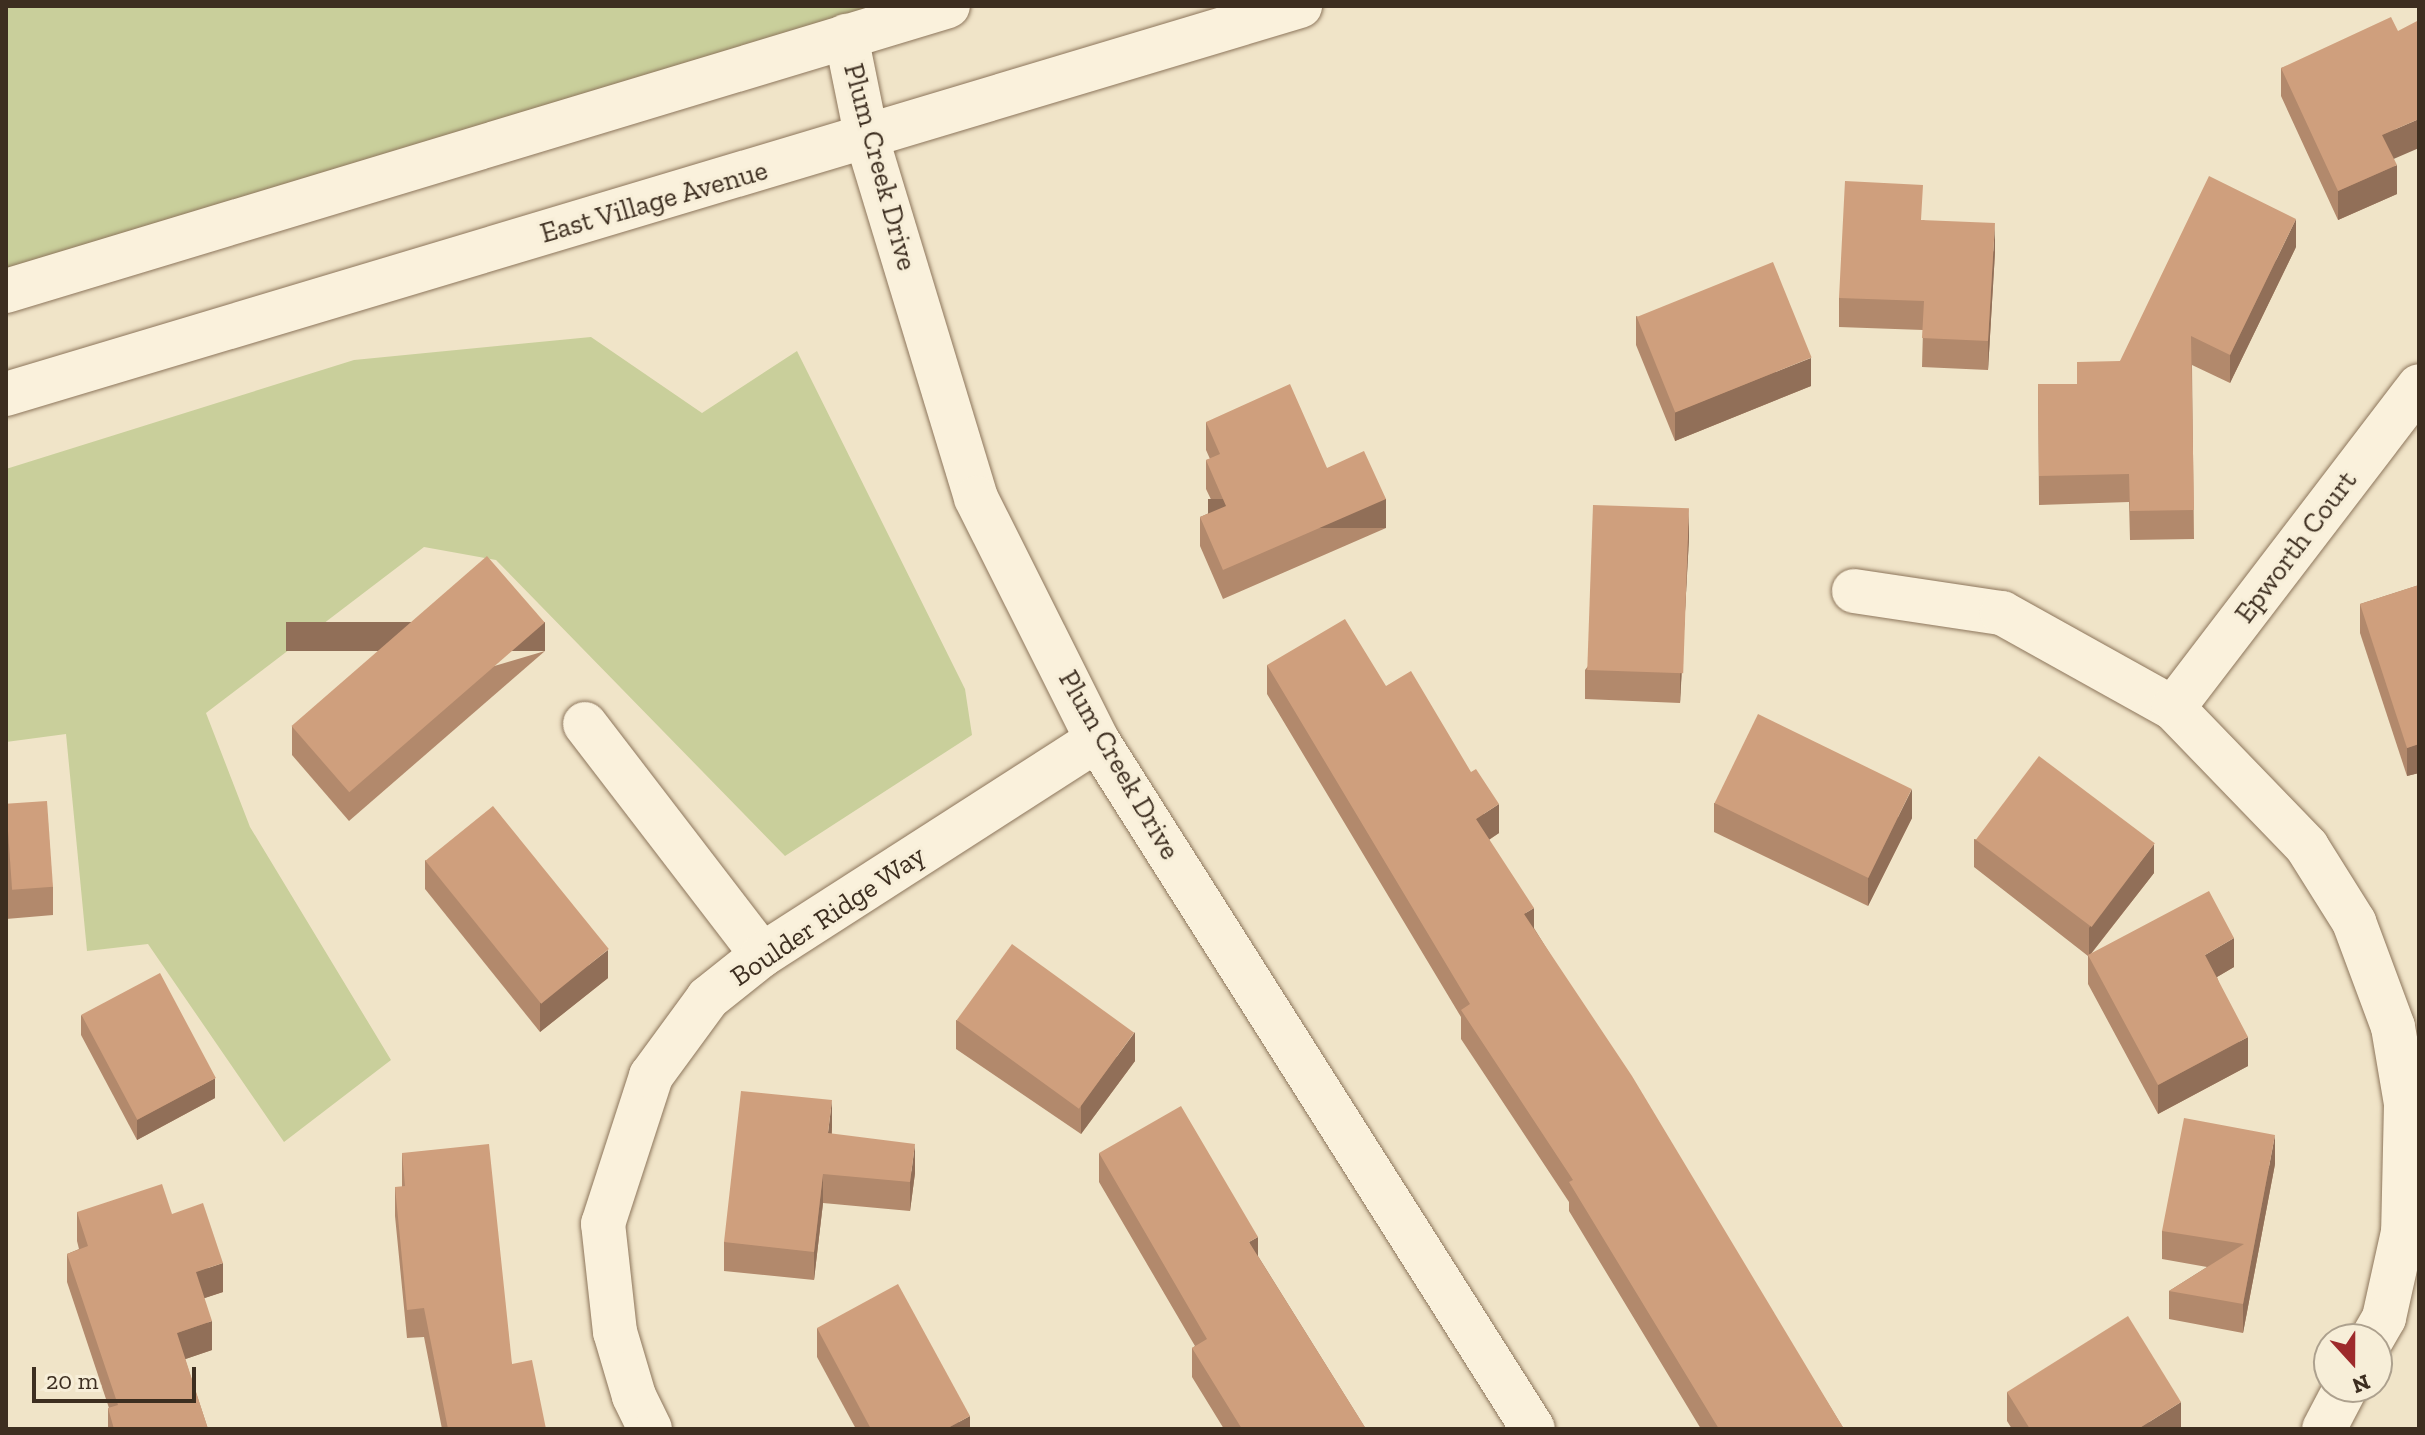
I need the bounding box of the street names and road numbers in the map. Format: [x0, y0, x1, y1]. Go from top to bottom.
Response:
street label: Plum Creek Drive [836, 60, 924, 274]
street label: East Village Avenue [536, 153, 772, 251]
street label: Epworth Court [2228, 464, 2364, 630]
street label: Plum Creek Drive [1051, 664, 1187, 866]
street label: Boulder Ridge Way [724, 838, 932, 994]

